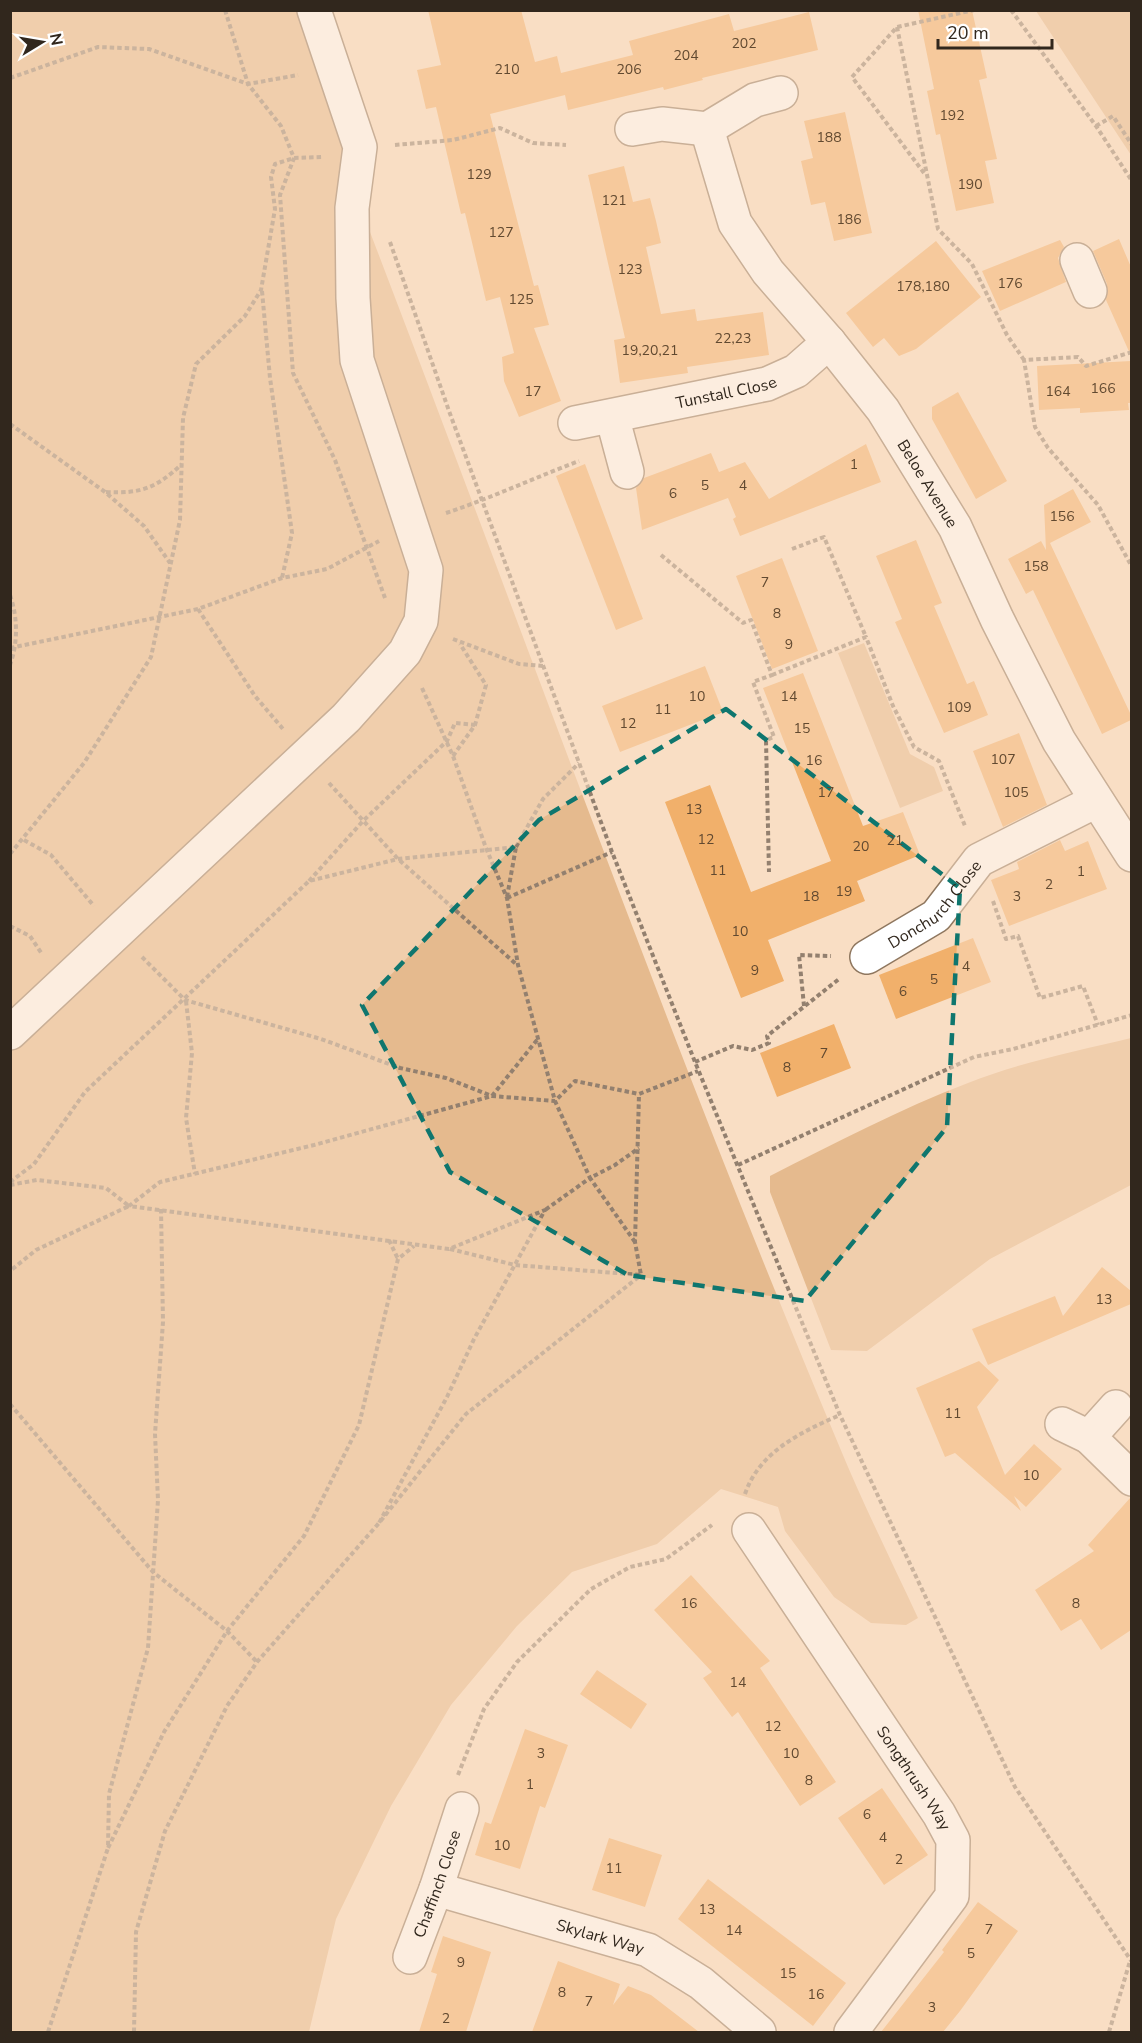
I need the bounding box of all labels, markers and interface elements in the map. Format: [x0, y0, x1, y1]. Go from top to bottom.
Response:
north arrow [12, 12, 72, 72]
scale bar [938, 12, 1052, 50]
text: 20 m [947, 21, 989, 45]
text: N [44, 31, 68, 47]
house number: 202 [731, 34, 757, 53]
house number: 204 [673, 46, 699, 65]
house number: 210 [494, 60, 520, 79]
house number: 206 [616, 60, 642, 79]
house number: 192 [939, 106, 965, 125]
house number: 188 [816, 128, 842, 147]
house number: 129 [466, 165, 492, 184]
house number: 190 [957, 175, 983, 194]
house number: 121 [601, 191, 627, 210]
house number: 186 [836, 210, 862, 229]
house number: 127 [488, 223, 514, 242]
house number: 123 [617, 260, 643, 279]
house number: 176 [997, 274, 1023, 293]
house number: 178,180 [896, 277, 950, 296]
house number: 125 [508, 290, 534, 309]
house number: 22,23 [715, 329, 751, 348]
house number: 19,20,21 [622, 341, 678, 360]
street label: Tunstall Close [674, 371, 780, 414]
house number: 166 [1090, 379, 1116, 398]
house number: 17 [525, 382, 541, 401]
house number: 164 [1045, 382, 1071, 401]
street label: Beloe Avenue [892, 436, 963, 532]
house number: 1 [850, 455, 858, 474]
house number: 5 [701, 476, 709, 495]
house number: 4 [739, 476, 747, 495]
house number: 6 [669, 484, 677, 503]
house number: 156 [1049, 507, 1075, 526]
house number: 158 [1023, 557, 1049, 576]
house number: 7 [761, 573, 769, 592]
house number: 8 [773, 604, 781, 623]
house number: 9 [785, 635, 793, 654]
house number: 10 [689, 687, 705, 706]
house number: 14 [781, 687, 797, 706]
house number: 109 [946, 698, 972, 717]
house number: 11 [655, 700, 671, 719]
house number: 12 [620, 714, 636, 733]
house number: 15 [794, 719, 810, 738]
house number: 107 [990, 750, 1016, 769]
house number: 16 [806, 751, 822, 770]
house number: 17 [818, 783, 834, 802]
house number: 105 [1003, 783, 1029, 802]
house number: 13 [686, 800, 702, 819]
house number: 12 [698, 830, 714, 849]
house number: 21 [887, 831, 903, 850]
house number: 20 [853, 837, 869, 856]
street label: Donchurch Close [884, 856, 987, 954]
house number: 11 [710, 861, 726, 880]
house number: 1 [1077, 862, 1085, 881]
house number: 2 [1045, 875, 1053, 894]
house number: 19 [836, 882, 852, 901]
house number: 18 [803, 887, 819, 906]
house number: 3 [1013, 887, 1021, 906]
house number: 10 [732, 922, 748, 941]
house number: 4 [962, 957, 970, 976]
house number: 9 [751, 961, 759, 980]
house number: 5 [930, 970, 938, 989]
house number: 6 [899, 982, 907, 1001]
house number: 7 [820, 1044, 828, 1063]
house number: 8 [783, 1058, 791, 1077]
house number: 13 [1096, 1290, 1112, 1309]
house number: 11 [945, 1404, 961, 1423]
house number: 10 [1023, 1466, 1039, 1485]
house number: 16 [681, 1594, 697, 1613]
house number: 8 [1072, 1594, 1080, 1613]
house number: 14 [730, 1673, 746, 1692]
house number: 12 [765, 1717, 781, 1736]
street label: Songthrush Way [871, 1722, 956, 1835]
house number: 3 [537, 1744, 545, 1763]
house number: 10 [783, 1744, 799, 1763]
house number: 8 [805, 1771, 813, 1790]
house number: 1 [526, 1775, 534, 1794]
house number: 6 [863, 1805, 871, 1824]
street label: Chaffinch Close [408, 1827, 466, 1941]
house number: 4 [879, 1828, 887, 1847]
house number: 10 [494, 1836, 510, 1855]
house number: 2 [895, 1850, 903, 1869]
house number: 11 [606, 1859, 622, 1878]
house number: 13 [699, 1900, 715, 1919]
street label: Skylark Way [554, 1914, 647, 1961]
house number: 7 [985, 1920, 993, 1939]
house number: 14 [726, 1921, 742, 1940]
house number: 5 [967, 1944, 975, 1963]
house number: 9 [457, 1953, 465, 1972]
house number: 15 [780, 1964, 796, 1983]
house number: 8 [558, 1983, 566, 2002]
house number: 16 [808, 1985, 824, 2004]
house number: 7 [585, 1992, 593, 2011]
house number: 3 [928, 1998, 936, 2017]
house number: 2 [442, 2009, 450, 2028]

